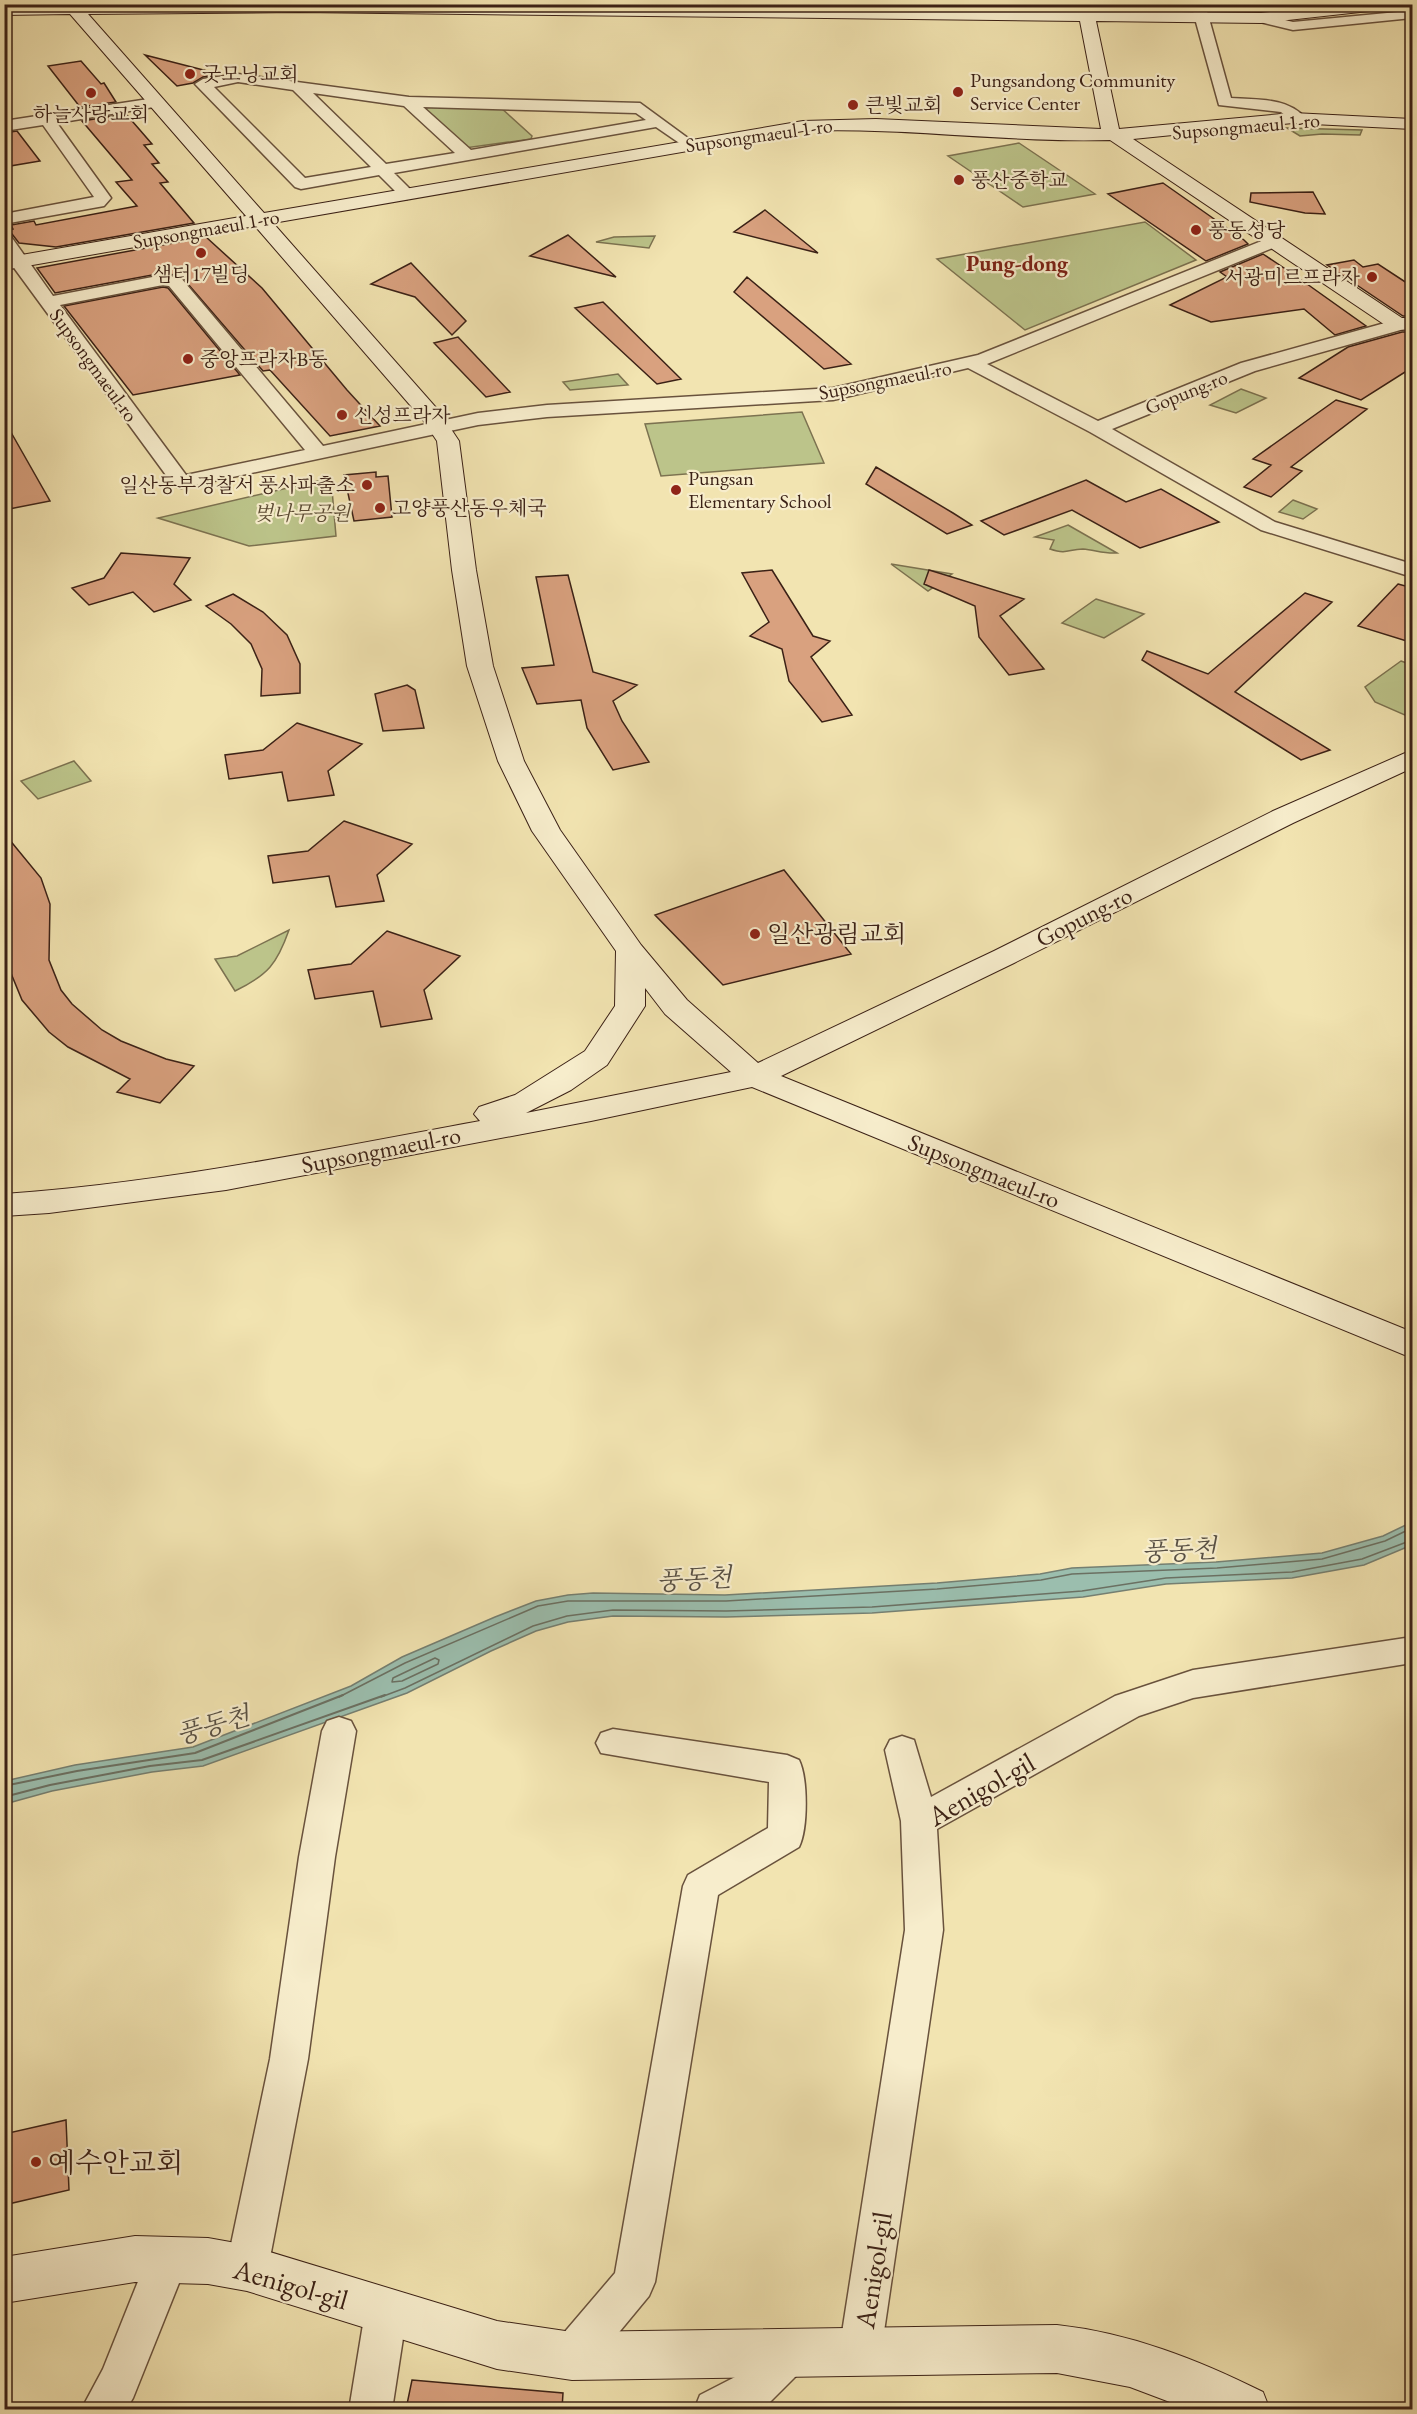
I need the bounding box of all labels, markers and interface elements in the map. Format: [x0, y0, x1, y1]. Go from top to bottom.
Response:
place label: 굿모닝교회 [202, 61, 299, 87]
marker: 굿모닝교회 [183, 67, 197, 81]
place label: Pungsandong Community Service Center [970, 67, 1176, 116]
marker: Pungsandong Community Service Center [951, 85, 965, 99]
marker: 하늘사랑교회 [84, 86, 98, 100]
place label: 큰빛교회 [865, 92, 942, 118]
marker: 큰빛교회 [846, 98, 860, 112]
place label: 하늘사랑교회 [33, 101, 149, 127]
street label: Supsongmaeul 1-ro [1171, 107, 1321, 145]
street label: Supsongmaeul 1-ro [684, 112, 834, 158]
place label: 풍산중학교 [971, 167, 1068, 193]
marker: 풍산중학교 [952, 173, 966, 187]
street label: Supsongmaeul 1-ro [131, 203, 281, 255]
place label: 풍동성당 [1208, 217, 1286, 243]
marker: 풍동성당 [1189, 223, 1203, 237]
marker: 샘터17빌딩 [194, 246, 208, 260]
district label: Pung-dong [966, 249, 1069, 278]
place label: 샘터17빌딩 [153, 261, 249, 287]
place label: 서광미르프라자 [1225, 264, 1361, 290]
marker: 서광미르프라자 [1365, 270, 1379, 284]
street label: Supsongmaeul-ro [44, 303, 144, 427]
place label: 중앙프라자B동 [200, 346, 328, 372]
marker: 중앙프라자B동 [181, 352, 195, 366]
street label: Supsongmaeul-ro [816, 354, 954, 406]
street label: Gopung-ro [1141, 364, 1231, 420]
place label: 신성프라자 [354, 402, 451, 428]
marker: 신성프라자 [335, 408, 349, 422]
place label: Pungsan Elementary School [688, 465, 832, 514]
place label: 일산동부경찰서 풍사파출소 [119, 472, 355, 498]
marker: 일산동부경찰서 풍사파출소 [360, 478, 374, 492]
marker: Pungsan Elementary School [669, 483, 683, 497]
place label: 고양풍산동우체국 [392, 495, 547, 521]
park label: 벚나무공원 [254, 500, 352, 526]
marker: 고양풍산동우체국 [373, 501, 387, 515]
street label: Gopung-ro [1030, 879, 1137, 954]
place label: 일산광림교회 [767, 918, 906, 949]
marker: 일산광림교회 [748, 927, 762, 941]
street label: Supsongmaeul-ro [299, 1119, 463, 1180]
street label: Supsongmaeul-ro [904, 1126, 1065, 1215]
water label: 풍동천 [1140, 1531, 1219, 1569]
water label: 풍동천 [655, 1560, 734, 1598]
water label: 풍동천 [172, 1698, 256, 1752]
street label: Aenigol-gil [920, 1744, 1041, 1835]
place label: 예수안교회 [48, 2144, 183, 2180]
marker: 예수안교회 [29, 2155, 43, 2169]
street label: Aenigol-gil [846, 2209, 900, 2332]
street label: Aenigol-gil [228, 2250, 353, 2318]

